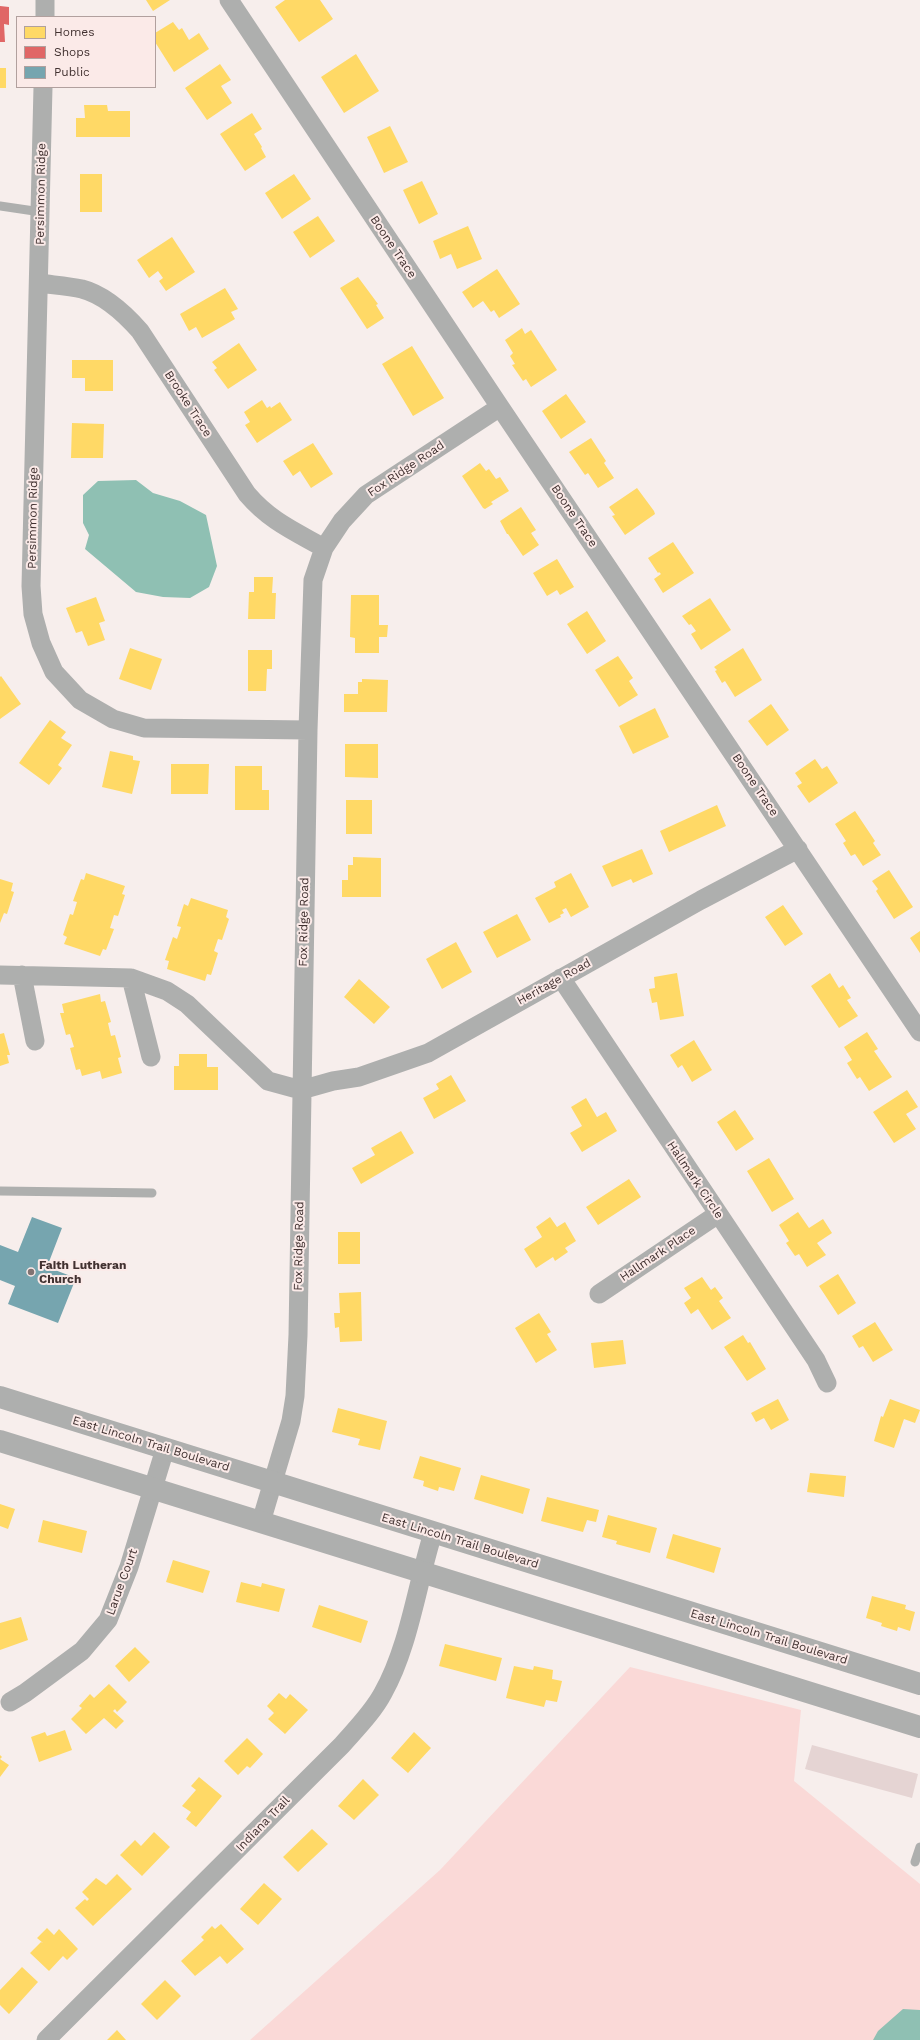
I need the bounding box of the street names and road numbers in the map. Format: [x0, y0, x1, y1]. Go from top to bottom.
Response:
street label: Persimmon Ridge [33, 143, 49, 245]
street label: Boone Trace [367, 213, 419, 281]
street label: Brooke Trace [161, 368, 215, 440]
street label: Fox Ridge Road [365, 438, 447, 500]
street label: Persimmon Ridge [25, 467, 41, 569]
street label: Boone Trace [548, 482, 600, 550]
street label: Boone Trace [729, 751, 781, 819]
street label: Fox Ridge Road [296, 877, 312, 967]
street label: Heritage Road [515, 956, 593, 1008]
street label: Hallmark Circle [664, 1139, 726, 1221]
street label: Fox Ridge Road [291, 1201, 307, 1291]
street label: Hallmark Place [617, 1223, 699, 1285]
street label: East Lincoln Trail Boulevard [71, 1413, 231, 1475]
street label: East Lincoln Trail Boulevard [380, 1510, 540, 1572]
street label: Larue Court [103, 1547, 141, 1617]
street label: East Lincoln Trail Boulevard [689, 1606, 849, 1668]
street label: Indiana Trail [233, 1793, 293, 1855]

